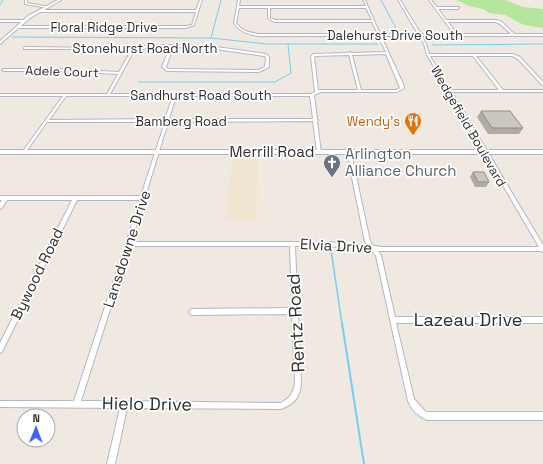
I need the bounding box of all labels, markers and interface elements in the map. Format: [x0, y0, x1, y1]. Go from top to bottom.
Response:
street label: Floral Ridge Drive [50, 19, 158, 36]
street label: Dalehurst Drive South [327, 27, 463, 44]
street label: Stonehurst Road North [73, 40, 217, 57]
street label: Adele Court [25, 62, 99, 81]
street label: Wedgefield Boulevard [427, 63, 510, 190]
street label: Sandhurst Road South [130, 87, 272, 104]
restaurant icon: Wendy's [403, 111, 423, 136]
street label: Bamberg Road [135, 113, 227, 130]
place label: Wendy's [347, 113, 400, 130]
street label: Merrill Road [230, 142, 314, 161]
place label: Arlington Alliance Church [345, 144, 456, 180]
church icon: Arlington Alliance Church [322, 153, 342, 178]
street label: Lansdowne Drive [99, 188, 155, 310]
street label: Bywood Road [6, 225, 67, 323]
street label: Elvia Drive [299, 234, 373, 257]
street label: Rentz Road [281, 273, 310, 373]
street label: Lazeau Drive [414, 308, 522, 331]
street label: Hielo Drive [102, 391, 192, 416]
north arrow [16, 408, 56, 448]
text: N [32, 411, 40, 425]

